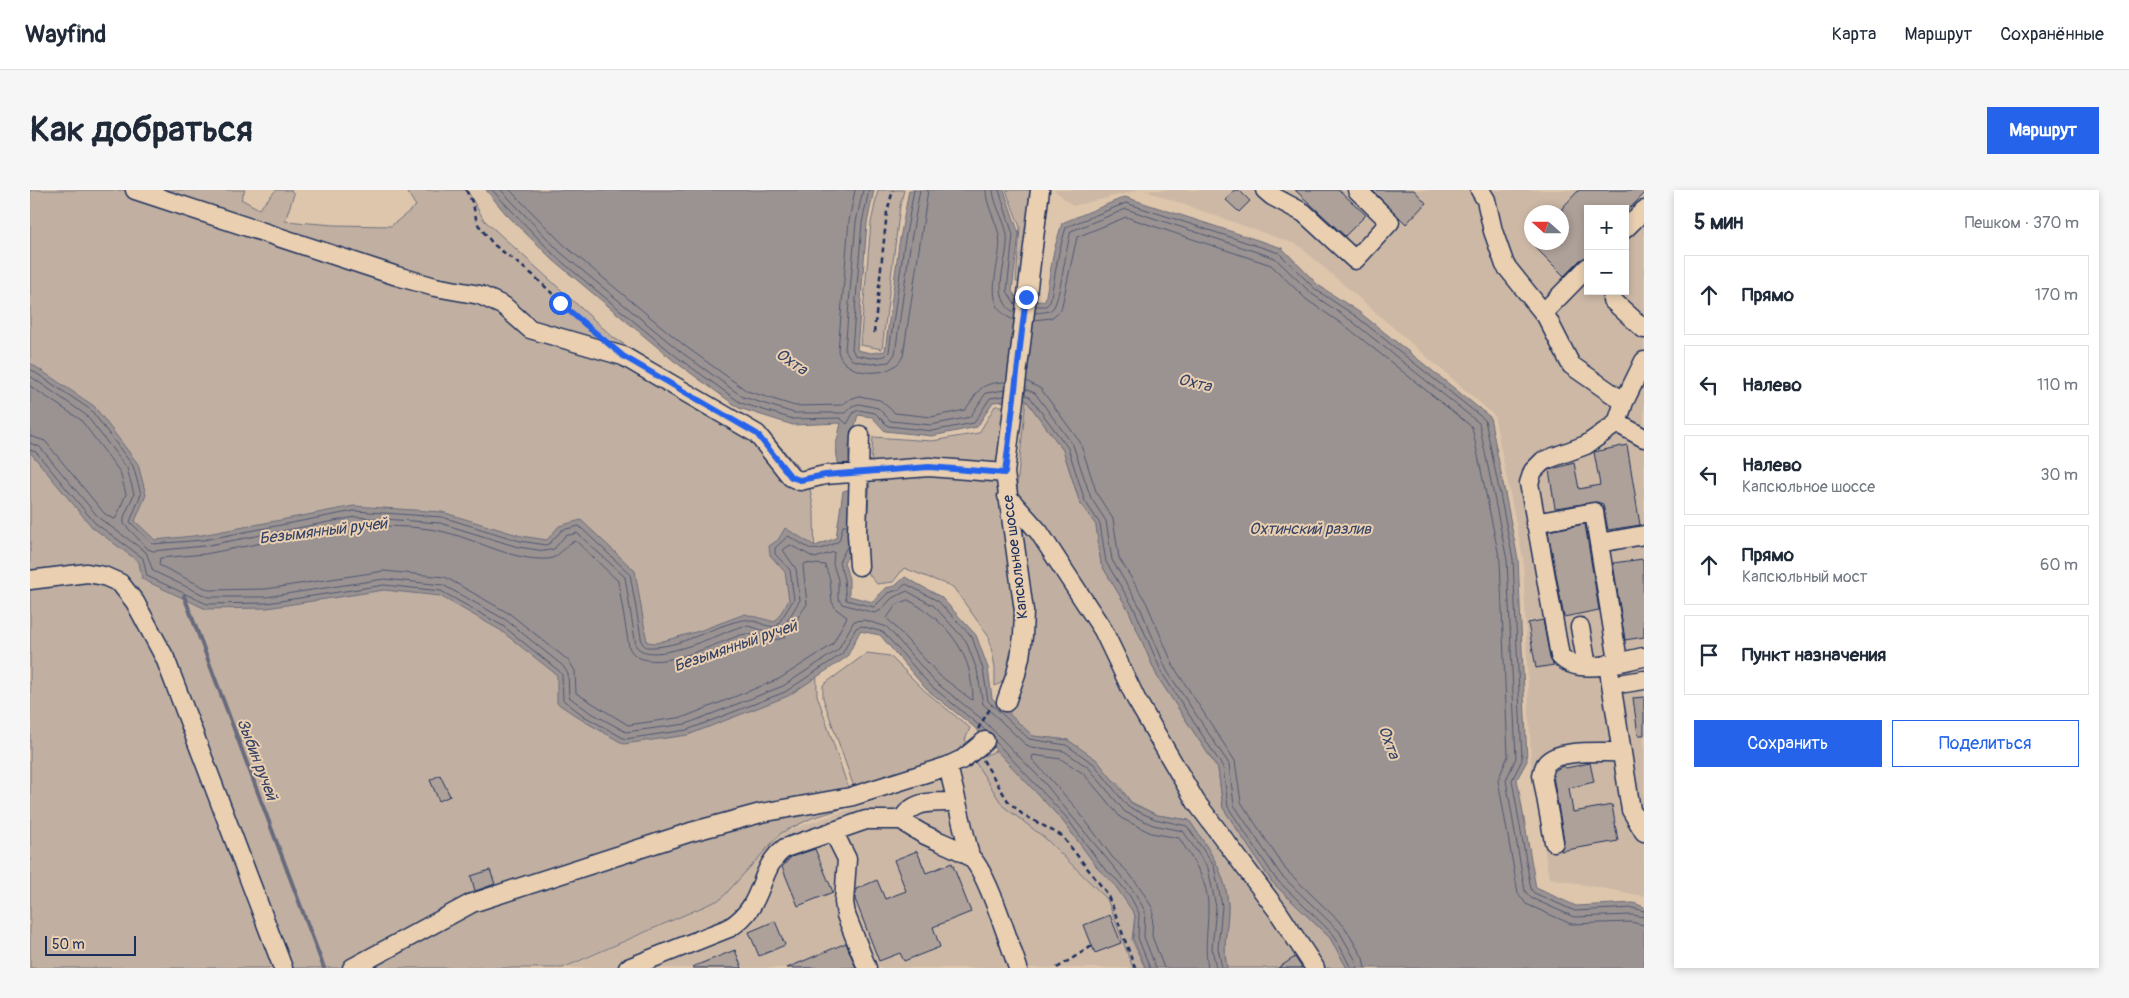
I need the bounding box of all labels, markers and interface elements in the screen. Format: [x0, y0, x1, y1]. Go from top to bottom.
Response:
text: Wayfind [25, 20, 106, 49]
text: Карта [1832, 23, 1876, 46]
text: Маршрут [1904, 23, 1972, 46]
text: Сохранённые [2000, 23, 2104, 46]
button: Маршрут [1987, 107, 2099, 154]
text: Как добраться [30, 108, 253, 152]
north arrow [1524, 205, 1569, 250]
map controls [1584, 205, 1629, 295]
button: + [1584, 205, 1629, 250]
text: 5 мин [1694, 209, 1744, 236]
text: Пешком · 370 m [1965, 213, 2079, 233]
button: − [1584, 250, 1629, 295]
icon: ahead [1695, 281, 1723, 309]
text: Прямо [1742, 283, 1794, 307]
text: 170 m [2035, 285, 2078, 305]
route end [1015, 286, 1038, 309]
route start [549, 292, 572, 315]
water label: Охта [772, 344, 812, 380]
water label: Охта [1176, 369, 1215, 397]
icon: left [1695, 371, 1723, 399]
text: Налево [1742, 373, 1802, 397]
text: 110 m [2037, 375, 2078, 395]
text: Налево [1742, 453, 1802, 477]
icon: left [1695, 461, 1723, 489]
text: 30 m [2040, 465, 2078, 485]
text: Капсюльное шоссе [1742, 477, 1875, 497]
street label: Капсюльное шоссе [998, 493, 1033, 620]
water label: Безымянный ручей [258, 513, 390, 549]
water label: Охтинский разлив [1249, 519, 1372, 539]
text: Прямо [1742, 543, 1794, 567]
icon: ahead [1695, 551, 1723, 579]
text: 60 m [2040, 555, 2078, 575]
text: Капсюльный мост [1742, 567, 1868, 587]
water label: Безымянный ручей [671, 615, 801, 676]
icon: arrive [1695, 641, 1723, 669]
text: Пункт назначения [1742, 643, 1886, 667]
water label: Зыбин ручей [232, 716, 282, 804]
button: Сохранить [1694, 720, 1882, 767]
button: Поделиться [1892, 720, 2079, 767]
water label: Охта [1374, 723, 1405, 763]
scale bar [45, 933, 136, 956]
text: 50 m [52, 936, 85, 953]

